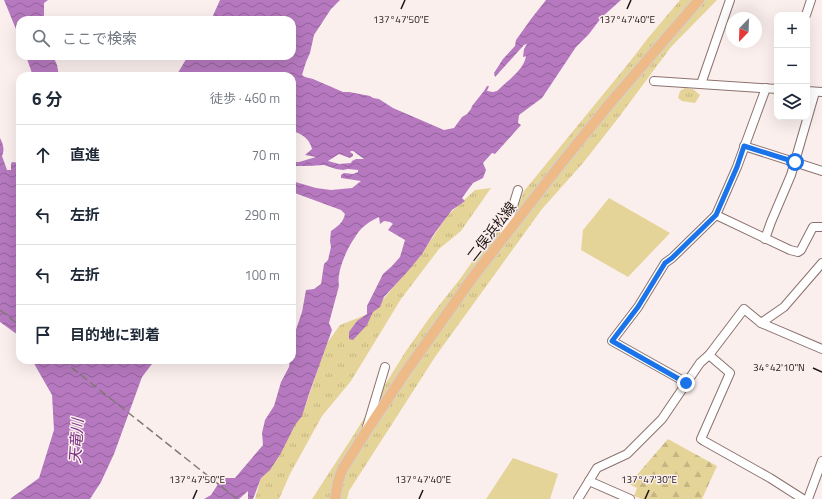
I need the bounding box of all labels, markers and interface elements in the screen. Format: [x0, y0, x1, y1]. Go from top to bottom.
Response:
text: 137°47'50"E [373, 12, 430, 27]
text: 137°47'40"E [599, 12, 656, 27]
north arrow [726, 12, 762, 48]
map controls [774, 12, 810, 120]
button: + [774, 12, 810, 48]
search box [16, 16, 296, 60]
icon: search [30, 27, 52, 49]
text: ここで検索 [62, 27, 137, 50]
button: − [774, 48, 810, 84]
button: layers [774, 84, 810, 120]
text: 6 分 [32, 86, 62, 112]
text: 徒歩 · 460 m [210, 88, 280, 108]
text: 直進 [70, 143, 100, 166]
icon: ahead [32, 144, 54, 166]
text: 70 m [252, 145, 280, 165]
route start [786, 153, 804, 171]
street label: 二俣浜松線 [461, 197, 521, 265]
text: 左折 [70, 203, 100, 226]
icon: left [32, 204, 54, 226]
text: 290 m [244, 205, 280, 225]
text: 左折 [70, 263, 100, 286]
icon: left [32, 264, 54, 286]
text: 100 m [244, 265, 280, 285]
text: 目的地に到着 [70, 323, 160, 346]
icon: arrive [32, 324, 54, 346]
text: 34°42'10"N [753, 360, 805, 375]
route end [677, 374, 695, 392]
water label: 天竜川 [63, 416, 89, 464]
text: 137°47'50"E [169, 472, 226, 487]
text: 137°47'40"E [395, 472, 452, 487]
text: 137°47'30"E [621, 472, 678, 487]

